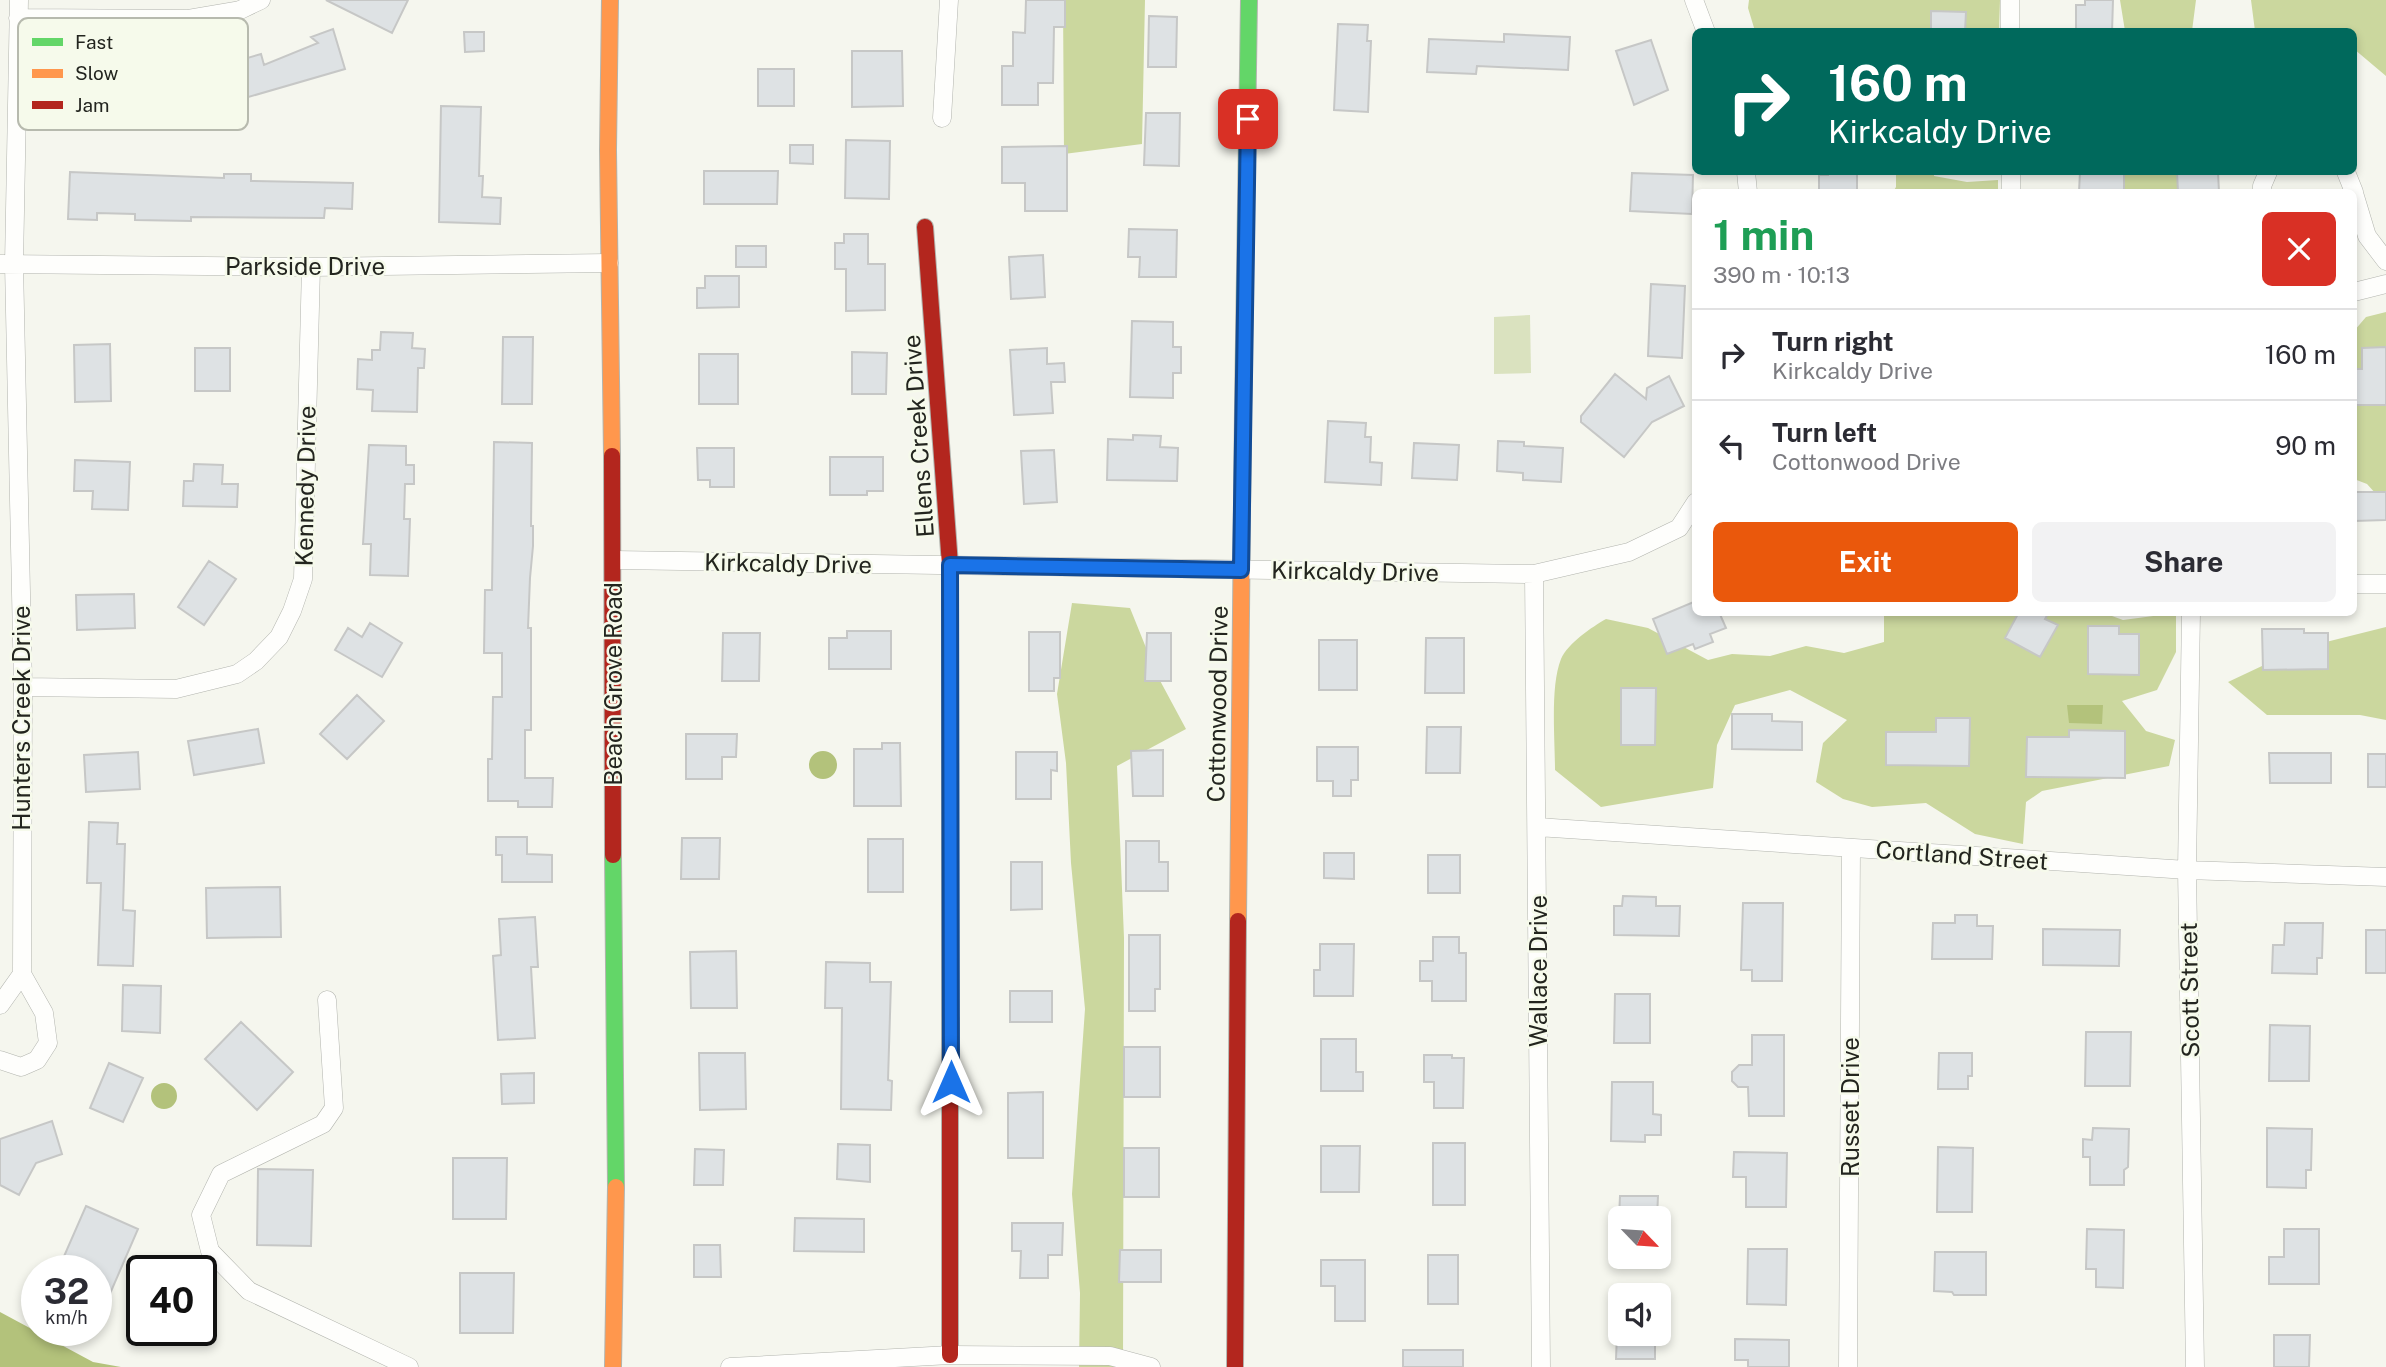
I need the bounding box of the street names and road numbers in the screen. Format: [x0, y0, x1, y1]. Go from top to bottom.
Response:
street label: Parkside Drive [225, 252, 385, 280]
street label: Ellens Creek Drive [897, 334, 939, 538]
street label: Kennedy Drive [290, 405, 320, 567]
street label: Kirkcaldy Drive [704, 548, 872, 578]
street label: Kirkcaldy Drive [1271, 556, 1439, 586]
street label: Beach Grove Road [599, 582, 627, 786]
street label: Hunters Creek Drive [7, 605, 35, 831]
street label: Cottonwood Drive [1201, 605, 1233, 803]
street label: Cortland Street [1875, 835, 2049, 875]
street label: Wallace Drive [1524, 895, 1552, 1047]
street label: Scott Street [2174, 922, 2204, 1058]
street label: Russet Drive [1836, 1037, 1864, 1177]

